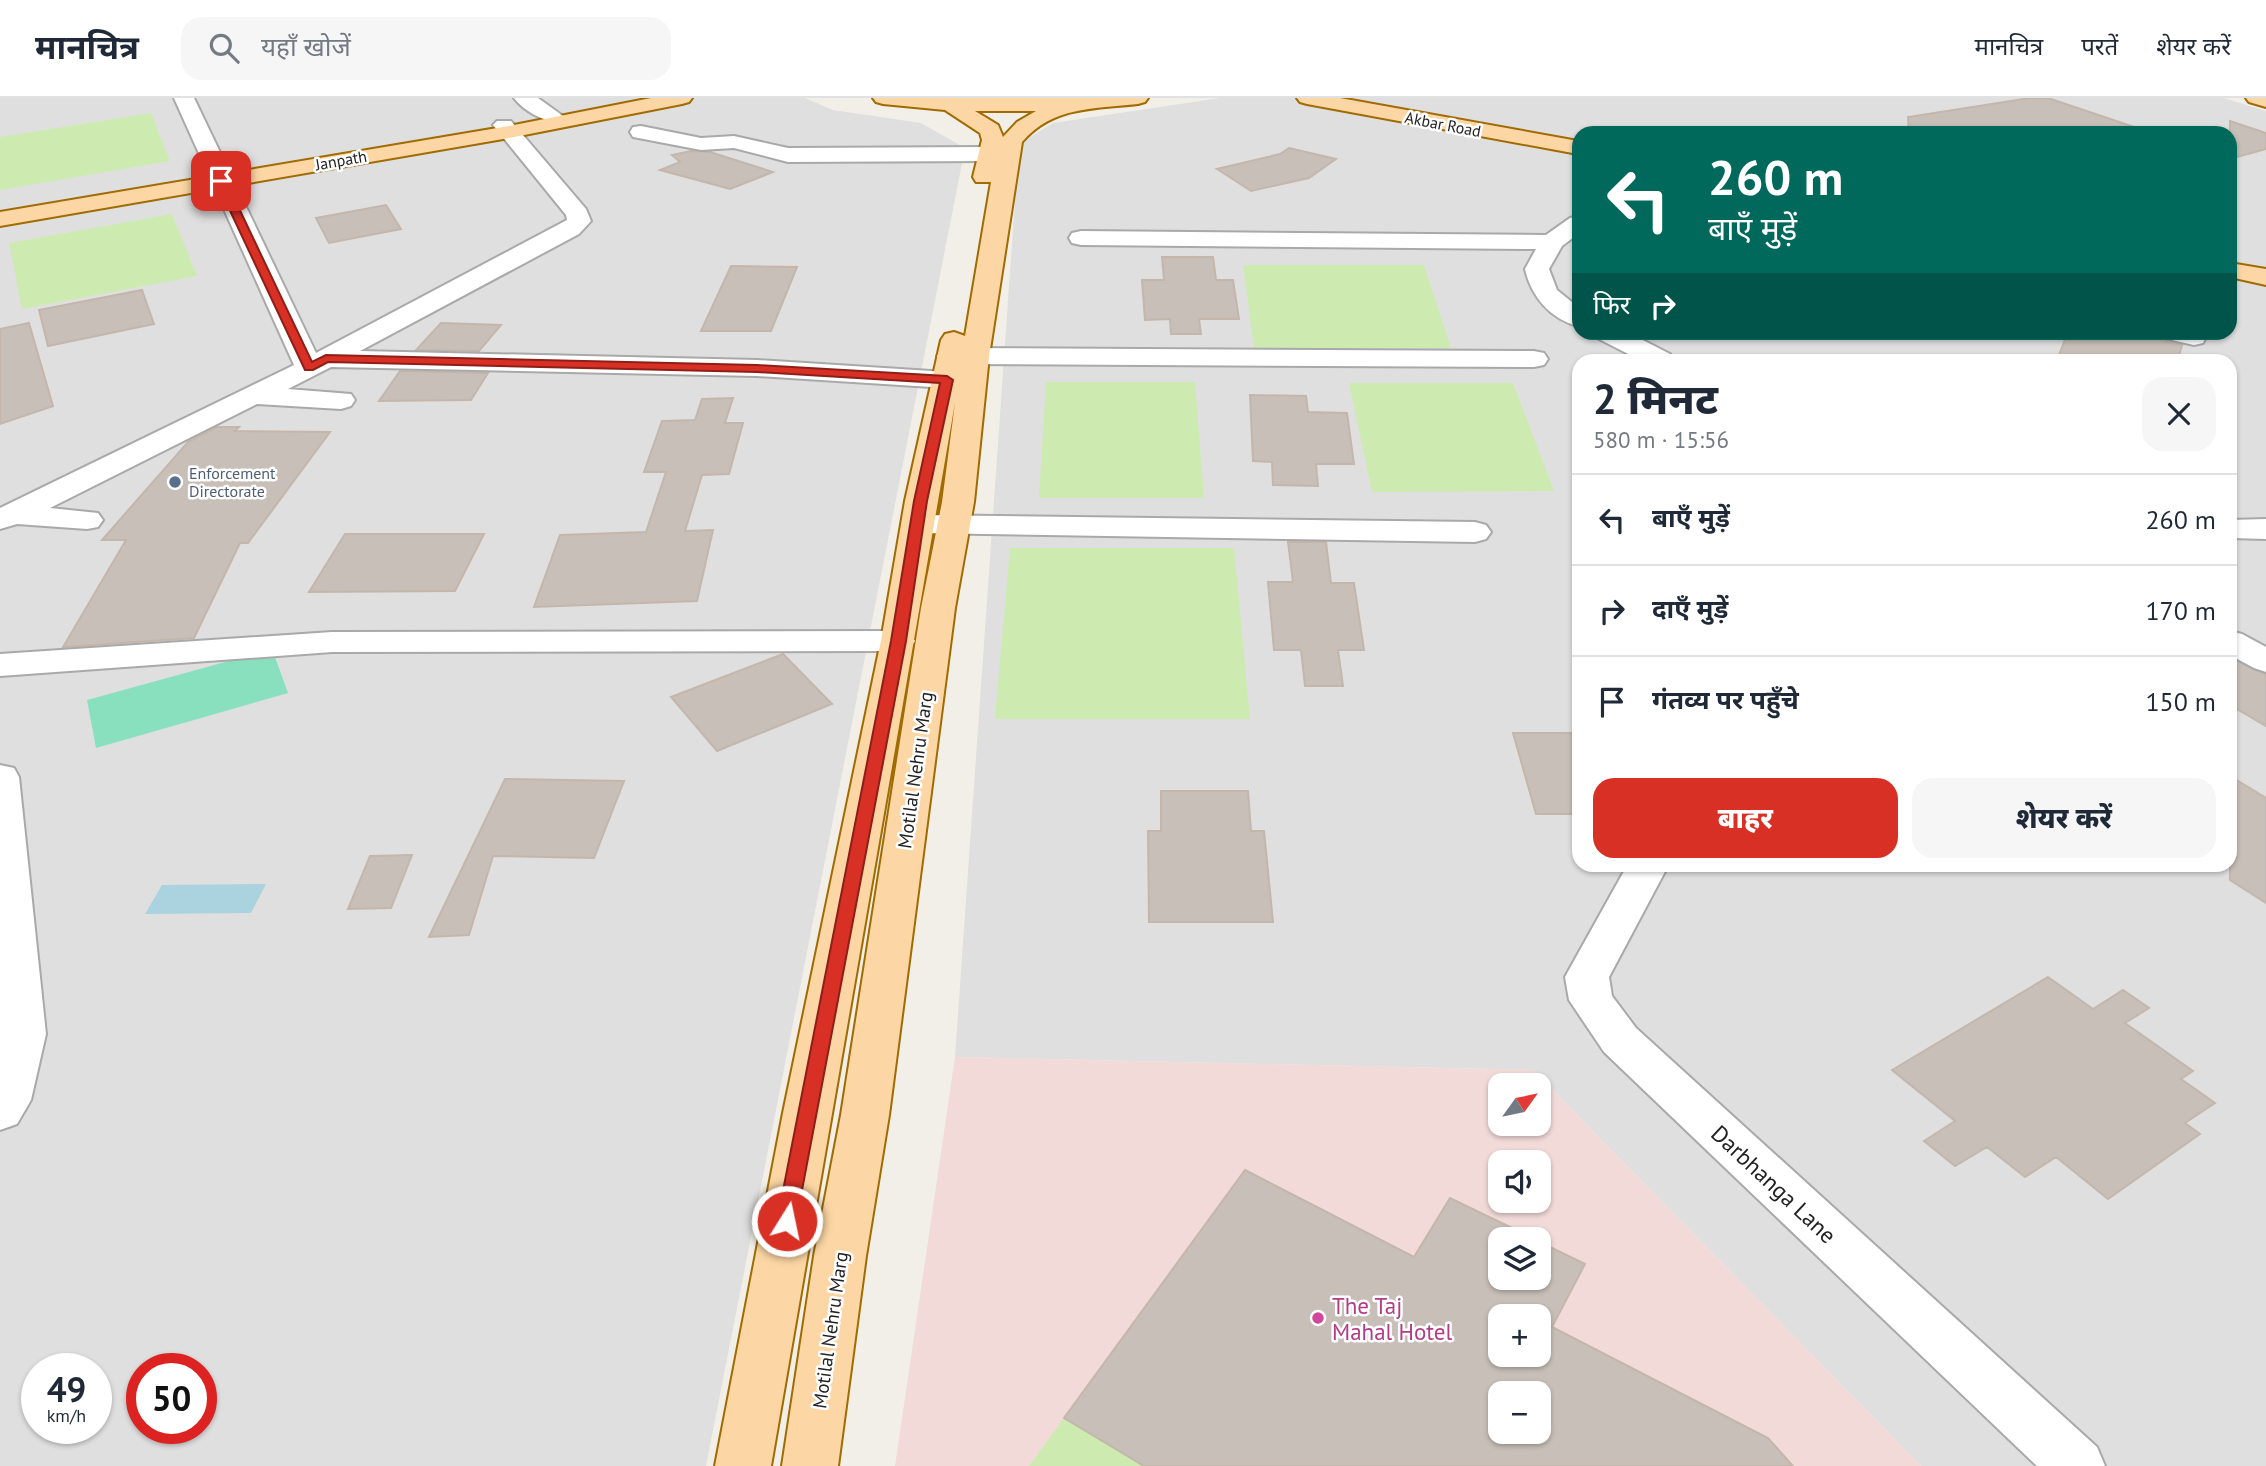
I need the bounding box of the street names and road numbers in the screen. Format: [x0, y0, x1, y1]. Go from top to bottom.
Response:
street label: Akbar Road [1403, 107, 1483, 141]
street label: Janpath [313, 146, 368, 175]
street label: Motilal Nehru Marg [892, 690, 938, 850]
street label: Darbhanga Lane [1706, 1119, 1842, 1249]
street label: Motilal Nehru Marg [807, 1250, 853, 1410]

